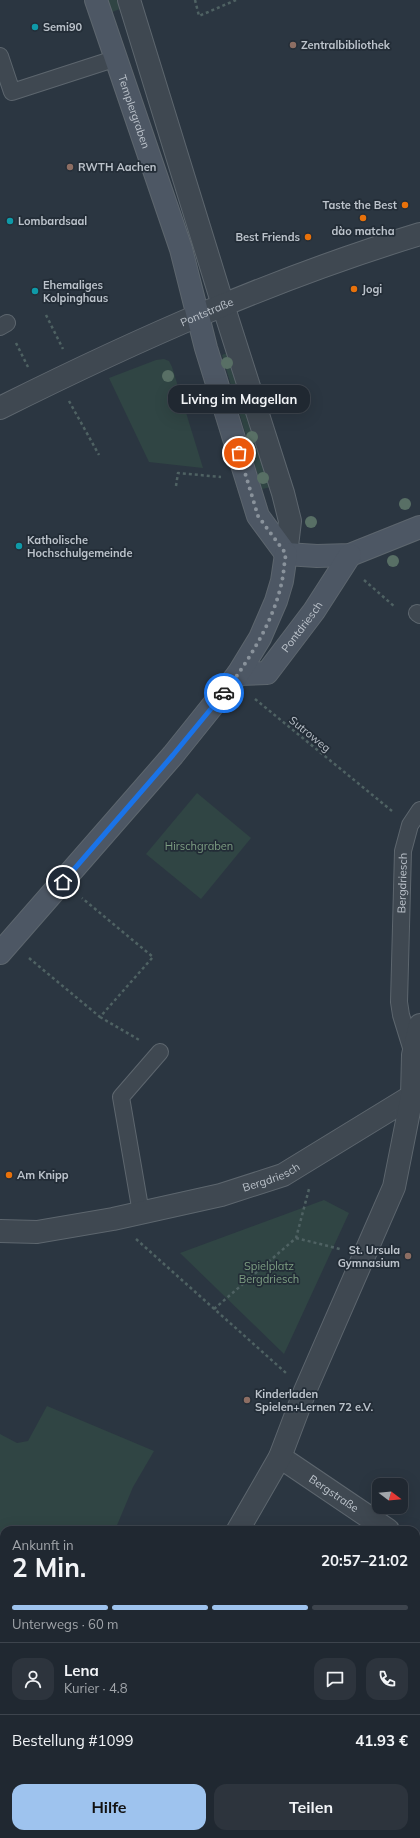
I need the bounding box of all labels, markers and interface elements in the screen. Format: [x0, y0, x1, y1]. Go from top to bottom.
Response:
place label: Semi90 [43, 20, 82, 34]
marker: Semi90 [30, 22, 40, 32]
place label: Zentralbibliothek [301, 38, 391, 52]
marker: Zentralbibliothek [288, 40, 298, 50]
street label: Templergraben [115, 73, 153, 150]
place label: RWTH Aachen [78, 160, 156, 174]
marker: RWTH Aachen [65, 162, 75, 172]
place label: Taste the Best [323, 198, 397, 212]
marker: Taste the Best [400, 200, 410, 210]
marker: dào matcha [358, 213, 368, 223]
place label: Lombardsaal [18, 214, 87, 228]
marker: Lombardsaal [5, 216, 15, 226]
place label: dào matcha [332, 224, 395, 238]
place label: Best Friends [235, 230, 300, 244]
marker: Best Friends [303, 232, 313, 242]
place label: Ehemaliges Kolpinghaus [43, 278, 109, 305]
place label: Jogi [362, 282, 382, 296]
marker: Jogi [349, 284, 359, 294]
marker: Ehemaliges Kolpinghaus [30, 286, 40, 296]
street label: Pontstraße [178, 295, 235, 329]
callout: Living im Magellan [168, 385, 310, 413]
text: Living im Magellan [181, 391, 297, 407]
pin [222, 436, 256, 470]
icon: bag [228, 442, 250, 464]
place label: Katholische Hochschulgemeinde [27, 533, 132, 560]
marker: Katholische Hochschulgemeinde [14, 541, 24, 551]
street label: Pontdriesch [278, 599, 325, 655]
courier [204, 673, 244, 713]
icon: car [213, 682, 235, 704]
street label: Sutroweg [286, 713, 334, 755]
park label: Hirschgraben [165, 839, 233, 853]
street label: Bergdriesch [394, 853, 410, 913]
pin [46, 865, 80, 899]
icon: home [52, 871, 74, 893]
street label: Bergdriesch [241, 1159, 302, 1195]
place label: Am Knipp [17, 1168, 69, 1182]
marker: Am Knipp [4, 1170, 14, 1180]
place label: St. Ursula Gymnasium [338, 1243, 400, 1270]
marker: St. Ursula Gymnasium [403, 1251, 413, 1261]
park label: Spielplatz Bergdriesch [239, 1259, 299, 1286]
place label: Kinderladen Spielen+Lernen 72 e.V. [255, 1387, 373, 1414]
marker: Kinderladen Spielen+Lernen 72 e.V. [242, 1395, 252, 1405]
street label: Bergstraße [306, 1472, 361, 1515]
north arrow [372, 1478, 408, 1514]
map controls [372, 1478, 408, 1514]
text: Ankunft in [12, 1537, 74, 1553]
text: 2 Min. [12, 1551, 86, 1584]
text: 20:57–21:02 [321, 1551, 408, 1570]
text: Unterwegs · 60 m [12, 1616, 119, 1632]
button: person [12, 1658, 54, 1700]
button: chat [314, 1658, 356, 1700]
button: phone [366, 1658, 408, 1700]
text: Lena [64, 1661, 99, 1680]
text: Kurier · 4.8 [64, 1680, 128, 1696]
text: Bestellung #1099 [12, 1731, 134, 1750]
text: 41.93 € [355, 1731, 408, 1750]
button: Hilfe [12, 1784, 206, 1830]
button: Teilen [214, 1784, 408, 1830]

